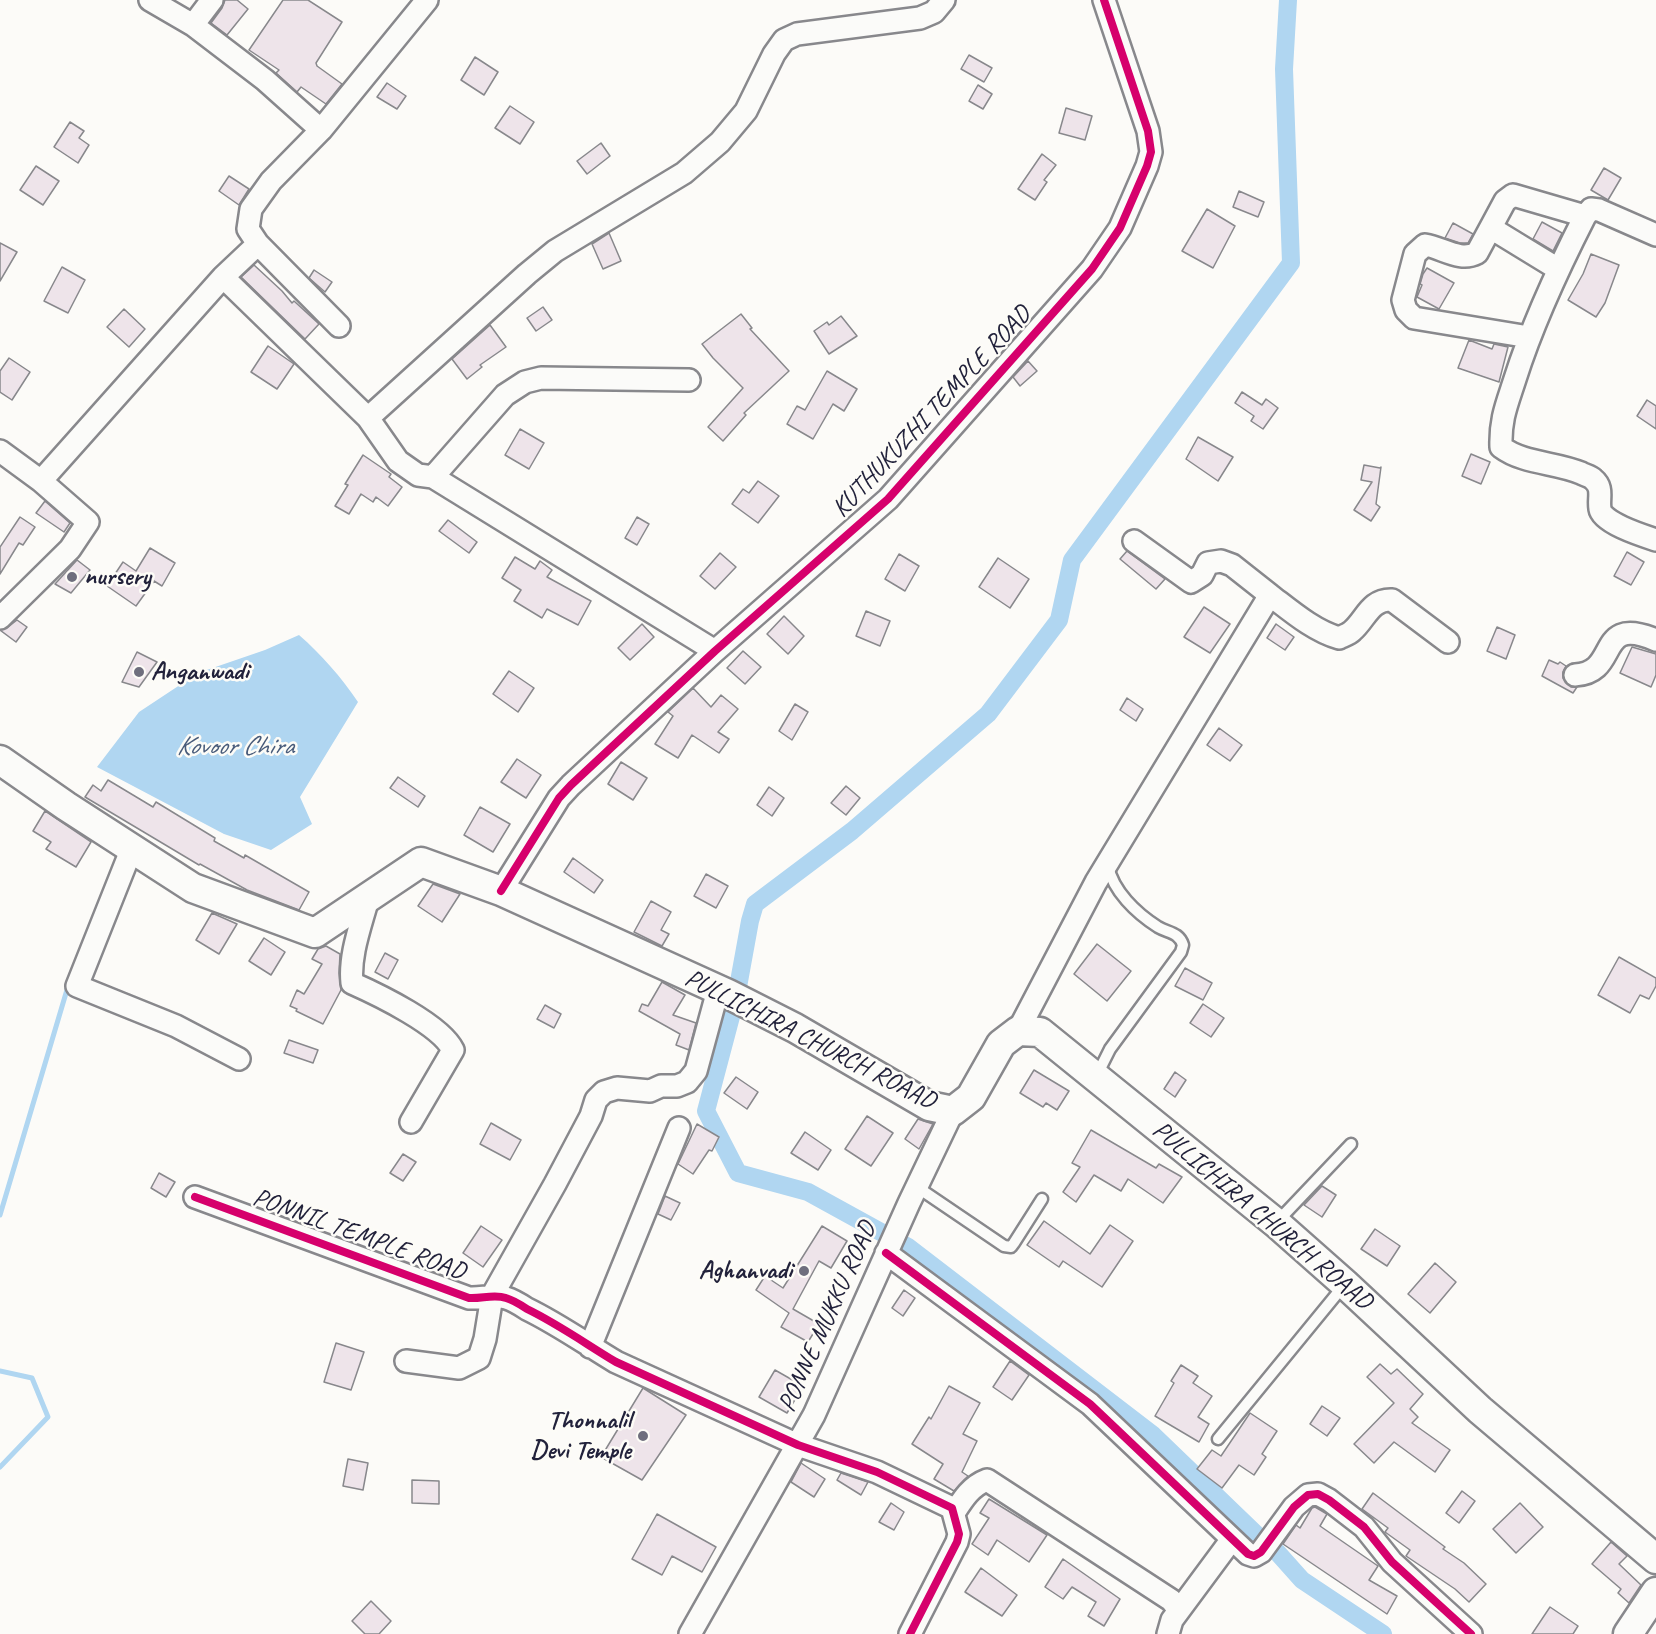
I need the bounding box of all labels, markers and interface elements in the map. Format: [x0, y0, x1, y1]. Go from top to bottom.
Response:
street label: KUTHUKUZHI TEMPLE ROAD [826, 300, 1038, 524]
place label: nursery [84, 561, 151, 593]
marker: nursery [65, 570, 79, 584]
place label: Anganwadi [151, 656, 249, 688]
marker: Anganwadi [132, 665, 146, 679]
water label: Kovoor Chira [177, 731, 293, 763]
street label: PULLICHIRA CHURCH ROAAD [679, 963, 941, 1117]
street label: PULLICHIRA CHURCH ROAAD [1146, 1115, 1378, 1317]
street label: PONNIL TEMPLE ROAD [249, 1182, 469, 1288]
street label: PONNE MUKKU ROAD [772, 1217, 884, 1417]
place label: Aghanvadi [699, 1255, 792, 1287]
marker: Aghanvadi [797, 1264, 811, 1278]
place label: Thonnalil Devi Temple [531, 1405, 631, 1466]
marker: Thonnalil Devi Temple [636, 1429, 650, 1443]

